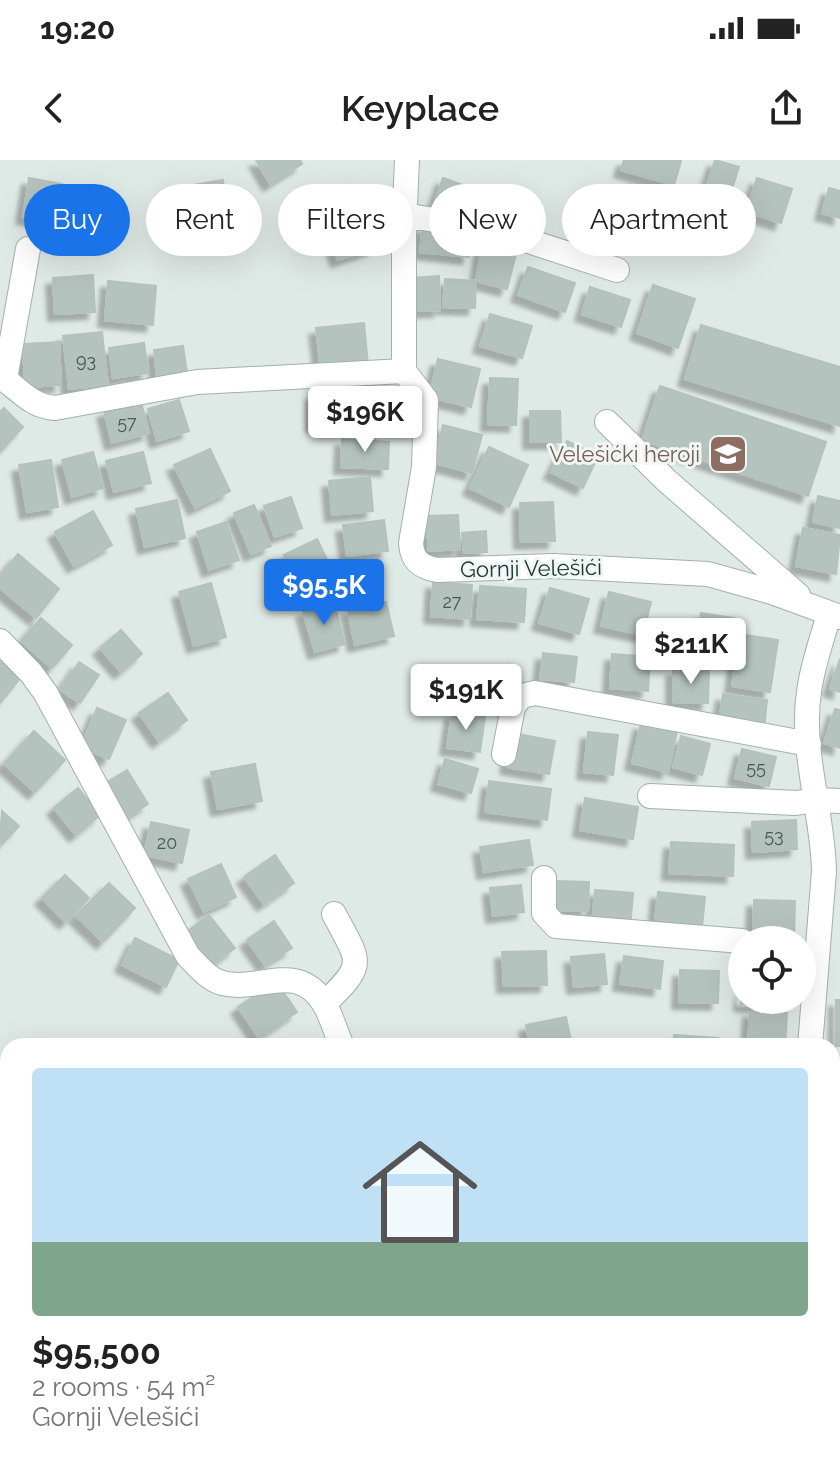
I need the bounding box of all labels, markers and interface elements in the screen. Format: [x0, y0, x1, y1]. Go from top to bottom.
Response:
text: 19:20 [40, 11, 115, 46]
icon: back [32, 86, 76, 130]
icon: share [764, 86, 808, 130]
text: Keyplace [341, 87, 499, 129]
chip: Buy [24, 184, 130, 256]
chip: Rent [146, 184, 262, 256]
chip: Filters [278, 184, 413, 256]
chip: New [429, 184, 546, 256]
chip: Apartment [562, 184, 756, 256]
house number: 93 [76, 350, 96, 371]
pin: $196K [309, 386, 421, 454]
text: $196K [326, 397, 404, 427]
house number: 57 [117, 412, 137, 433]
school or university icon: Velešićki heroji [707, 433, 749, 475]
place label: Velešićki heroji [549, 441, 700, 467]
street label: Gornji Velešići [460, 554, 602, 582]
pin: $95.5K [259, 559, 389, 627]
text: $95.5K [282, 570, 366, 600]
house number: 27 [442, 591, 462, 612]
pin: $211K [635, 618, 747, 686]
text: $211K [654, 629, 728, 659]
pin: $191K [410, 664, 522, 732]
text: $191K [429, 675, 503, 705]
house number: 55 [746, 757, 766, 778]
house number: 53 [764, 825, 784, 846]
house number: 20 [157, 832, 177, 853]
map controls [728, 926, 816, 1014]
button: locate [728, 926, 816, 1014]
icon: home [348, 1120, 492, 1264]
text: $95,500 [32, 1332, 161, 1372]
text: 2 rooms · 54 m² [32, 1372, 215, 1402]
text: Gornji Velešići [32, 1402, 199, 1432]

